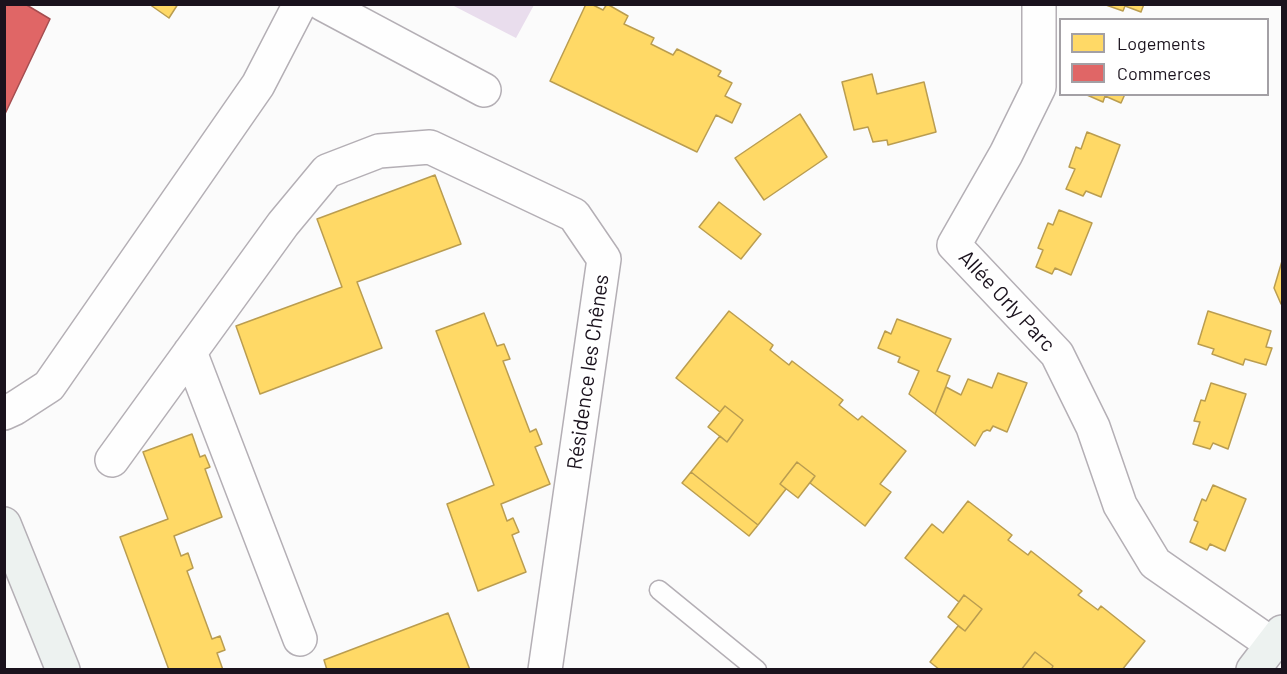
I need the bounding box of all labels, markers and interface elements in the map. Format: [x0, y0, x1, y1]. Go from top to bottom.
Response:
legend [1059, 18, 1269, 96]
text: Logements [1117, 32, 1206, 54]
text: Commerces [1117, 62, 1211, 84]
street label: Allée Orly Parc [953, 245, 1061, 357]
street label: Résidence les Chênes [562, 273, 614, 471]

